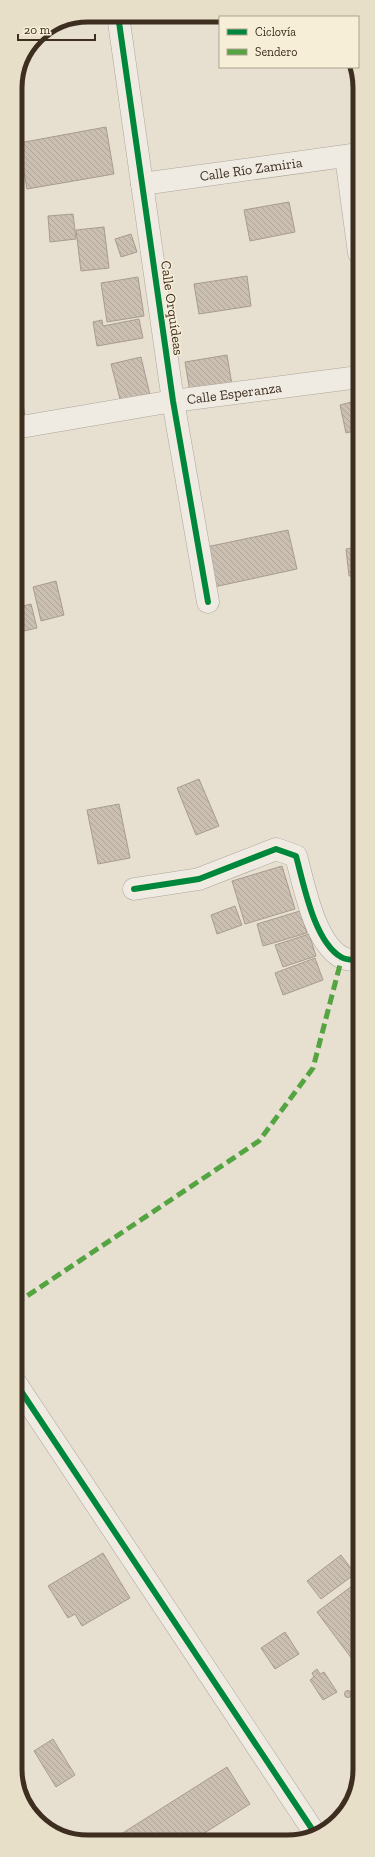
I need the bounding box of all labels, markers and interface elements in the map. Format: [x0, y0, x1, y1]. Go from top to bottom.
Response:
scale bar [18, 16, 95, 42]
legend [219, 16, 359, 68]
text: 20 m [24, 23, 51, 37]
text: Ciclovía [255, 25, 296, 39]
text: Sendero [255, 45, 297, 59]
street label: Calle Río Zamiria [199, 153, 304, 184]
street label: Calle Orquídeas [157, 260, 187, 356]
street label: Calle Esperanza [186, 379, 283, 408]

